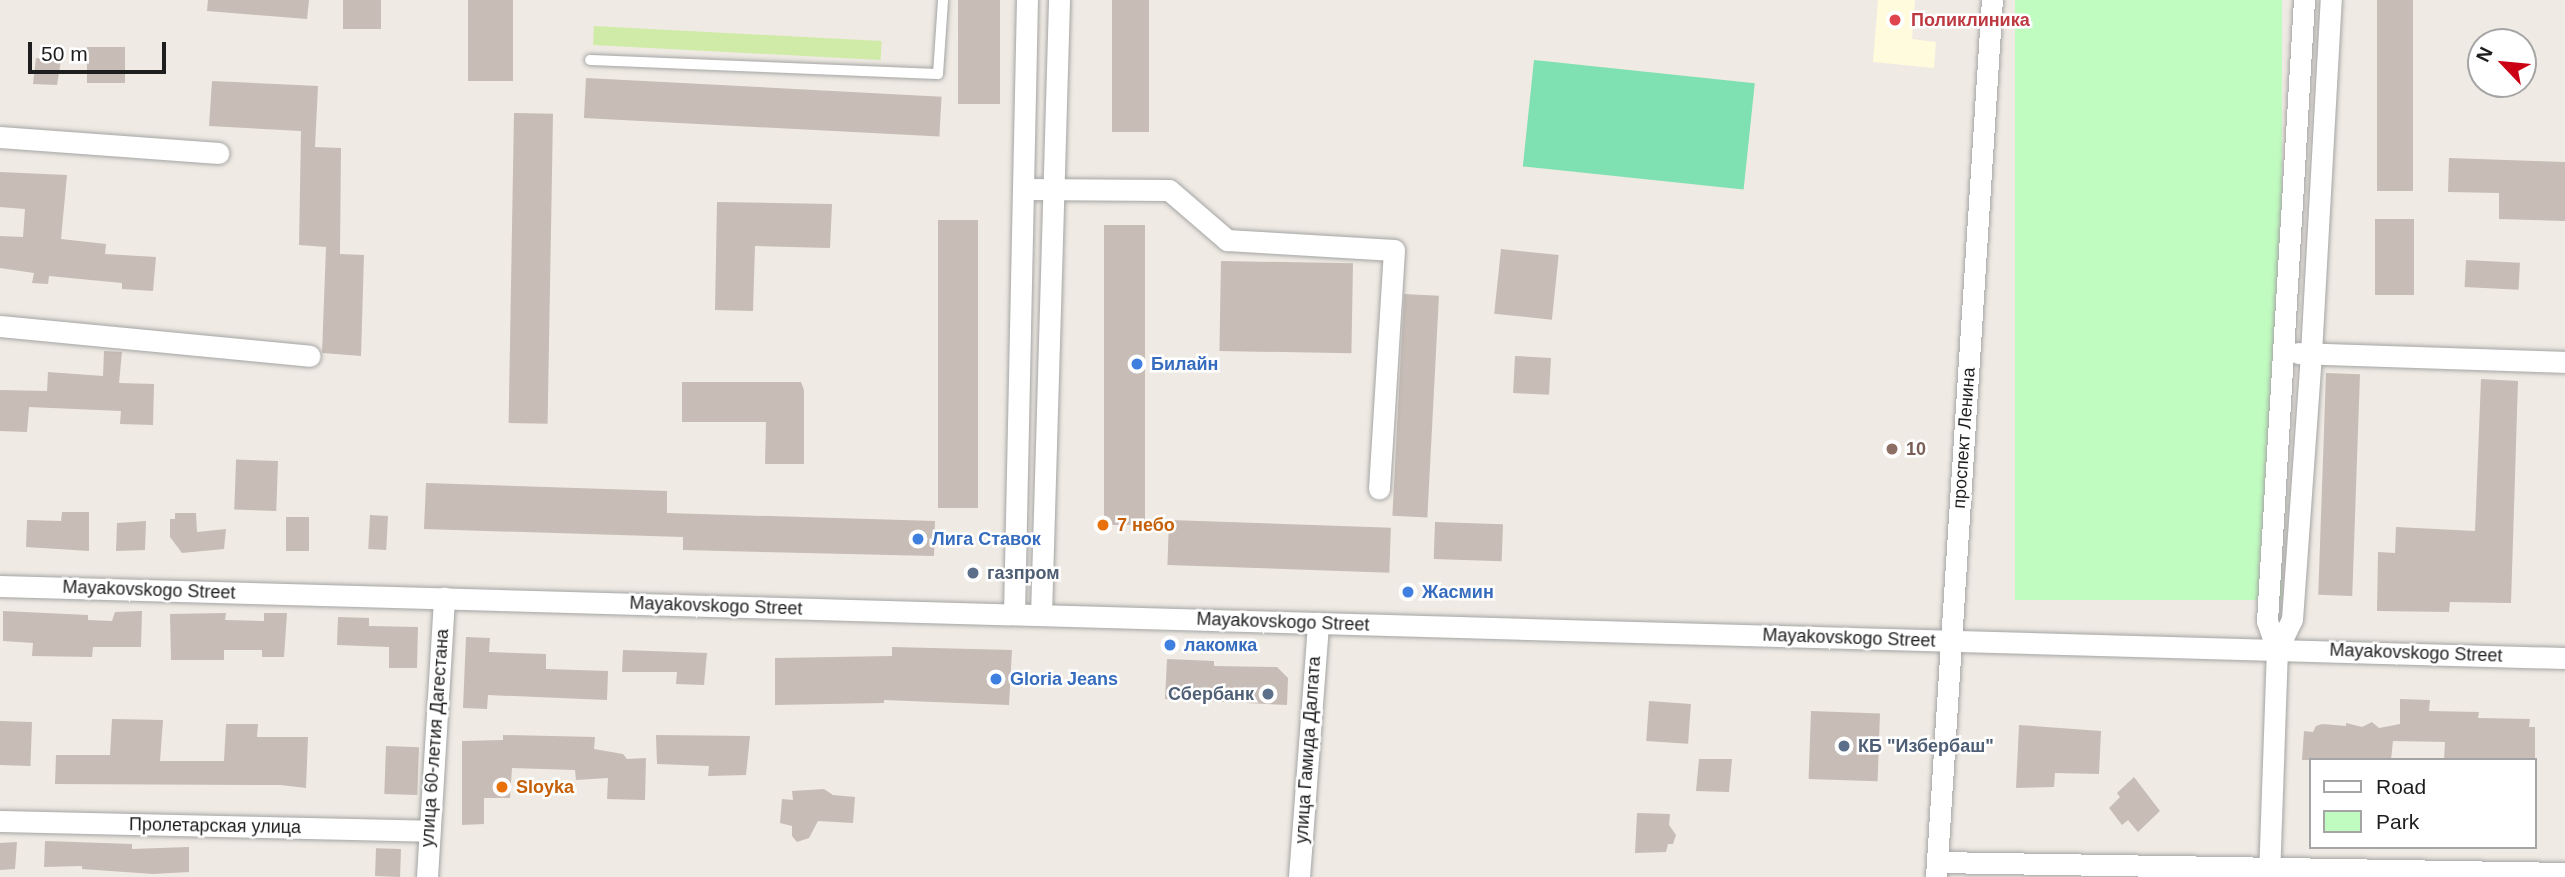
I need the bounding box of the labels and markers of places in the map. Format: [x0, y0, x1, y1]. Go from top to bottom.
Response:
place label: Поликлиника [1911, 9, 2030, 31]
marker: Поликлиника [1885, 10, 1905, 30]
place label: Билайн [1151, 353, 1218, 375]
marker: Билайн [1129, 356, 1145, 372]
place label: 10 [1906, 438, 1926, 460]
marker: 10 [1884, 441, 1900, 457]
place label: 7 небо [1117, 514, 1175, 536]
marker: 7 небо [1095, 517, 1111, 533]
place label: Лига Ставок [932, 528, 1041, 550]
marker: Лига Ставок [910, 531, 926, 547]
place label: газпром [987, 562, 1060, 584]
marker: газпром [965, 565, 981, 581]
place label: Жасмин [1422, 581, 1494, 603]
marker: Жасмин [1400, 584, 1416, 600]
place label: лакомка [1184, 634, 1257, 656]
marker: лакомка [1162, 637, 1178, 653]
place label: Gloria Jeans [1010, 668, 1118, 690]
marker: Gloria Jeans [988, 671, 1004, 687]
place label: Сбербанк [1168, 683, 1254, 705]
marker: Сбербанк [1260, 686, 1276, 702]
place label: КБ "Избербаш" [1858, 735, 1994, 757]
marker: КБ "Избербаш" [1836, 738, 1852, 754]
place label: Sloyka [516, 776, 574, 798]
marker: Sloyka [494, 779, 510, 795]

